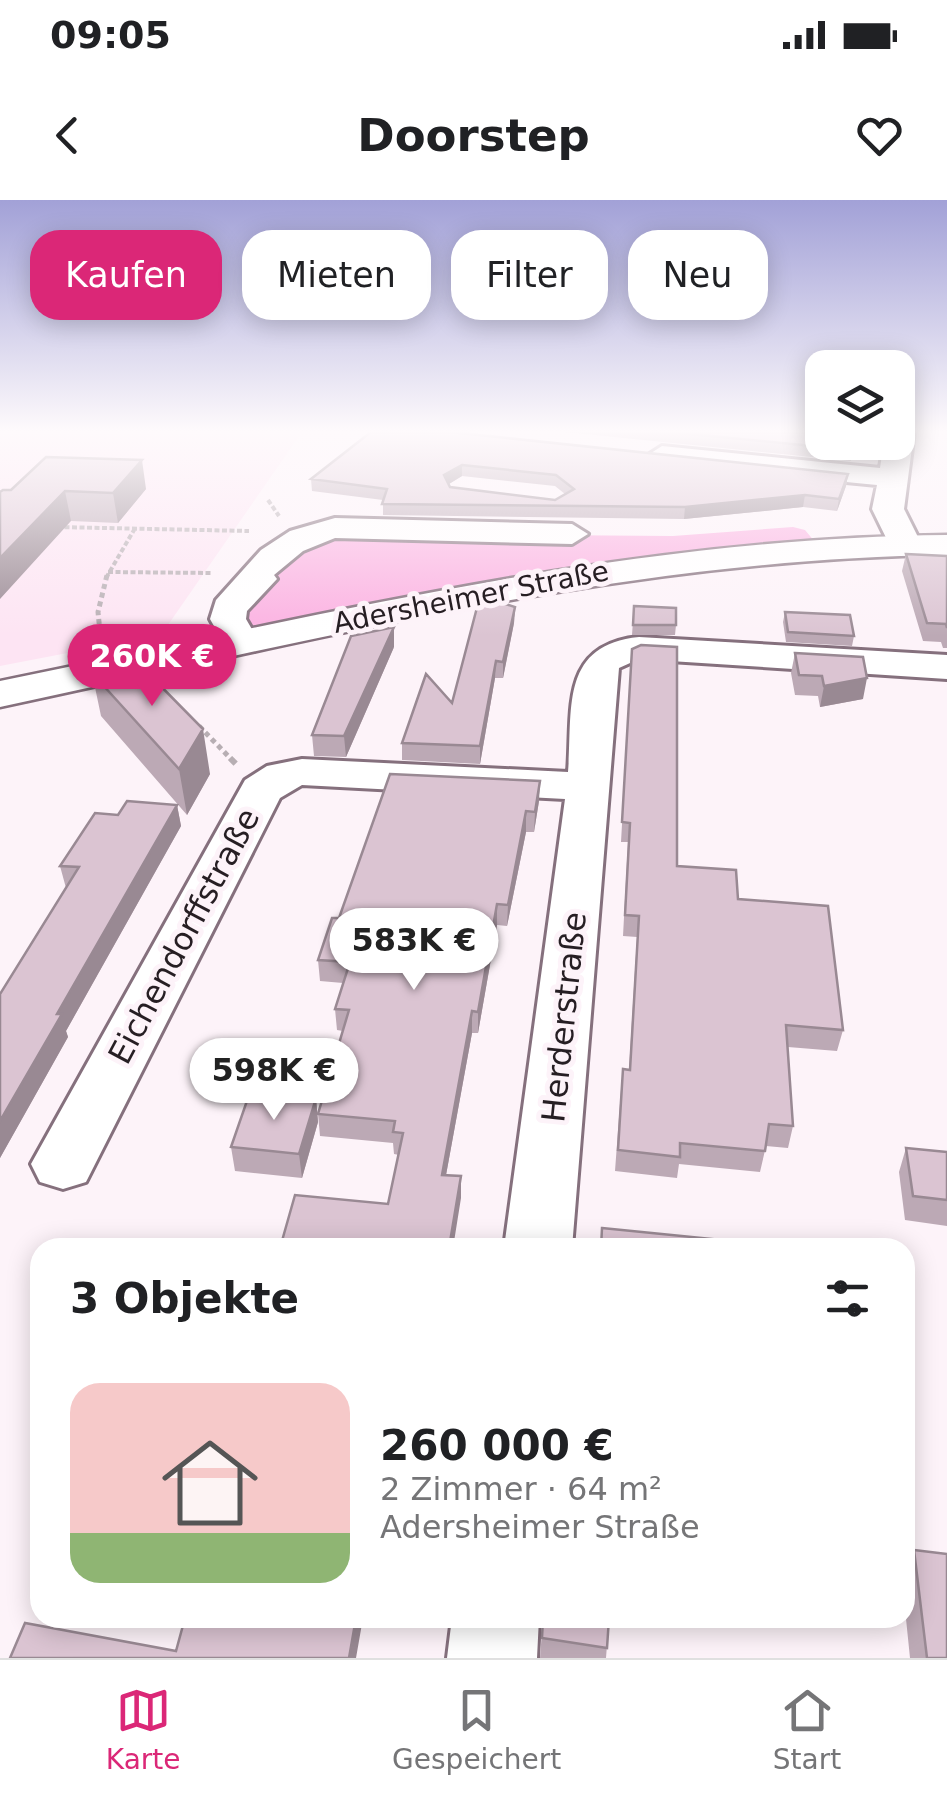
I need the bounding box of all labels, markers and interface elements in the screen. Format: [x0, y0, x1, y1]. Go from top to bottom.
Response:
text: 09:05 [50, 13, 171, 57]
icon: back [40, 108, 95, 163]
icon: heart [852, 108, 907, 163]
text: Doorstep [357, 109, 590, 162]
chip: Kaufen [30, 230, 222, 320]
chip: Mieten [242, 230, 431, 320]
chip: Filter [451, 230, 608, 320]
chip: Neu [628, 230, 768, 320]
map controls [805, 350, 915, 460]
button: layers [805, 350, 915, 460]
street label: Adersheimer Straße [331, 554, 611, 640]
pin: 260K € [71, 624, 233, 709]
text: 260K € [90, 637, 215, 675]
street label: Eichendorffstraße [101, 802, 267, 1070]
pin: 583K € [333, 908, 495, 993]
street label: Herderstraße [534, 910, 594, 1124]
text: 583K € [352, 921, 477, 959]
pin: 598K € [193, 1038, 355, 1123]
text: 598K € [212, 1051, 337, 1089]
icon: filters [820, 1271, 875, 1326]
text: 3 Objekte [70, 1274, 299, 1323]
text: 260 000 € [380, 1421, 614, 1470]
icon: home [150, 1423, 270, 1543]
text: 2 Zimmer · 64 m² [380, 1470, 662, 1508]
text: Adersheimer Straße [380, 1508, 700, 1546]
tab: Karte [106, 1683, 181, 1776]
tab: Gespeichert [392, 1683, 561, 1776]
tab: Start [773, 1683, 841, 1776]

